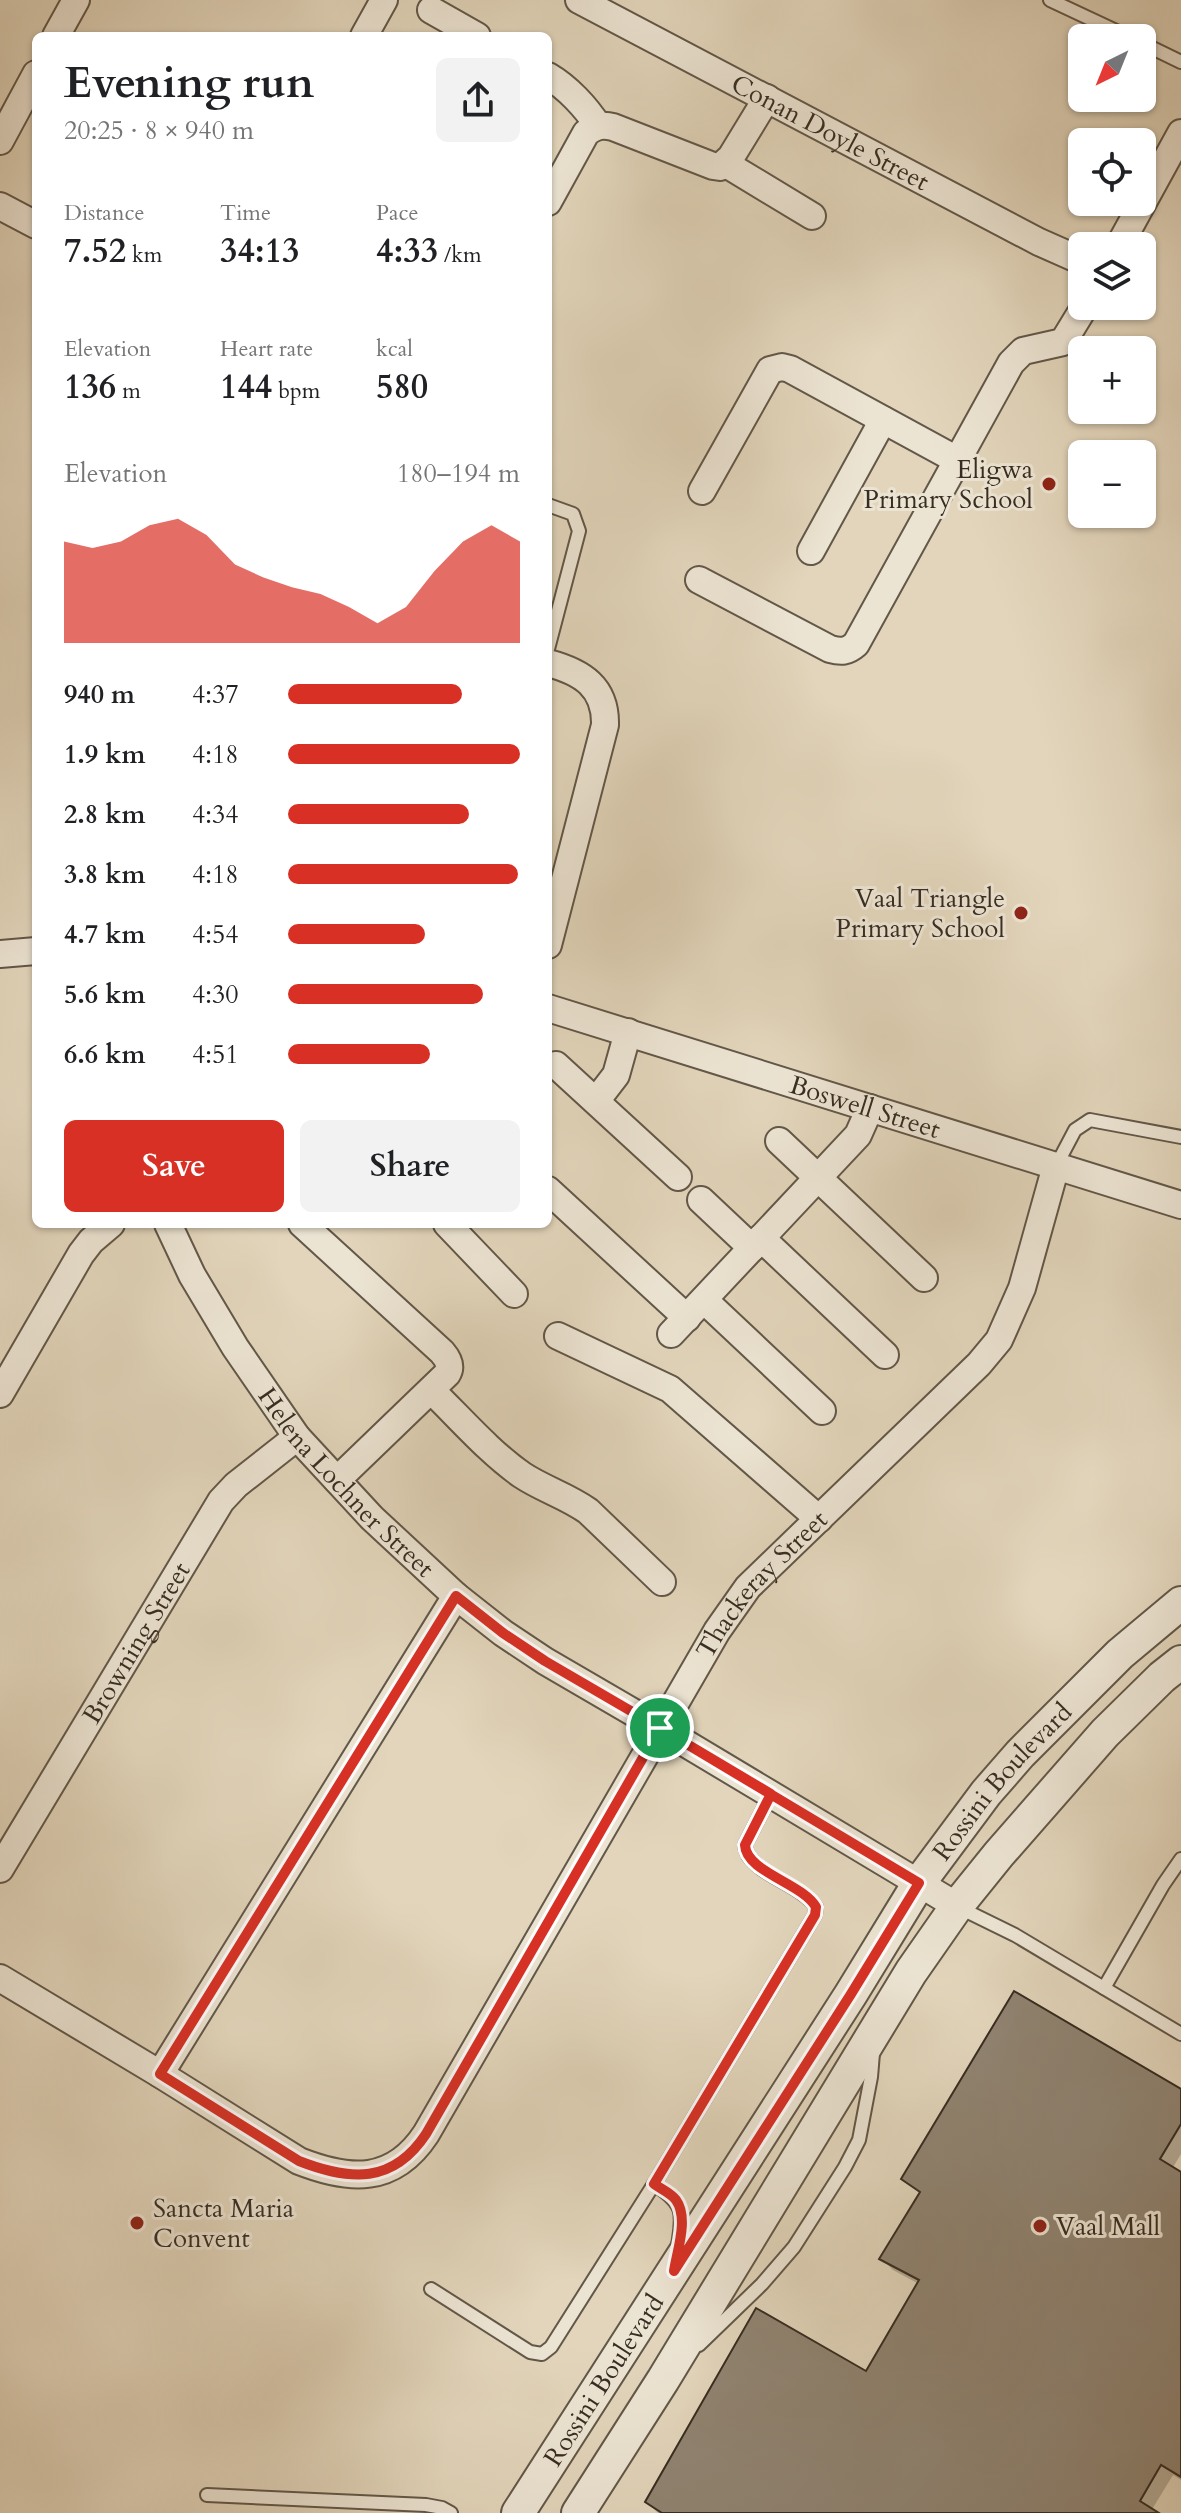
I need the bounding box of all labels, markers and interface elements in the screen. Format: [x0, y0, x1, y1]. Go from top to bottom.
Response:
north arrow [1068, 24, 1156, 112]
map controls [1068, 24, 1156, 528]
text: Evening run [64, 53, 314, 113]
button: share [436, 58, 520, 142]
street label: Conan Doyle Street [725, 66, 935, 199]
text: 20:25 · 8 × 940 m [64, 113, 254, 148]
button: locate [1068, 128, 1156, 216]
text: Distance [64, 198, 144, 228]
text: Time [220, 198, 271, 228]
text: Pace [376, 198, 419, 228]
text: 7.52 [64, 228, 126, 274]
text: 34:13 [220, 228, 300, 274]
text: 4:33 [376, 228, 438, 274]
button: layers [1068, 232, 1156, 320]
text: km [126, 240, 162, 270]
text: /km [438, 240, 482, 270]
text: Elevation [64, 334, 151, 364]
text: Heart rate [220, 334, 313, 364]
text: kcal [376, 334, 413, 364]
button: + [1068, 336, 1156, 424]
text: 136 [64, 364, 116, 410]
text: 144 [220, 364, 272, 410]
text: 580 [376, 364, 428, 410]
text: m [116, 376, 141, 406]
text: bpm [272, 376, 320, 406]
button: − [1068, 440, 1156, 528]
place label: Eligwa Primary School [864, 452, 1033, 517]
text: Elevation [64, 456, 167, 491]
text: 180–194 m [397, 456, 520, 491]
marker: Eligwa Primary School [1040, 475, 1058, 493]
text: 940 m [64, 677, 135, 712]
text: 4:37 [192, 677, 239, 712]
text: 1.9 km [64, 737, 145, 772]
text: 4:18 [192, 737, 239, 772]
text: 2.8 km [64, 797, 145, 832]
text: 4:34 [192, 797, 239, 832]
text: 3.8 km [64, 857, 145, 892]
text: 4:18 [192, 857, 239, 892]
place label: Vaal Triangle Primary School [836, 881, 1005, 946]
marker: Vaal Triangle Primary School [1012, 904, 1030, 922]
text: 4.7 km [64, 917, 145, 952]
text: 4:54 [192, 917, 239, 952]
text: 5.6 km [64, 977, 145, 1012]
text: 4:30 [192, 977, 239, 1012]
text: 6.6 km [64, 1037, 145, 1072]
text: 4:51 [192, 1037, 239, 1072]
street label: Boswell Street [785, 1067, 944, 1147]
button: Save [64, 1120, 284, 1212]
button: Share [300, 1120, 520, 1212]
street label: Helena Lochner Street [250, 1381, 442, 1585]
street label: Thackeray Street [688, 1503, 835, 1665]
street label: Browning Street [74, 1555, 198, 1730]
pin [626, 1694, 694, 1762]
street label: Rossini Boulevard [925, 1695, 1080, 1868]
icon: arrive [638, 1706, 682, 1750]
place label: Sancta Maria Convent [153, 2191, 294, 2256]
place label: Vaal Mall [1056, 2209, 1161, 2244]
marker: Sancta Maria Convent [128, 2214, 146, 2232]
marker: Vaal Mall [1031, 2217, 1049, 2235]
street label: Rossini Boulevard [536, 2287, 672, 2473]

